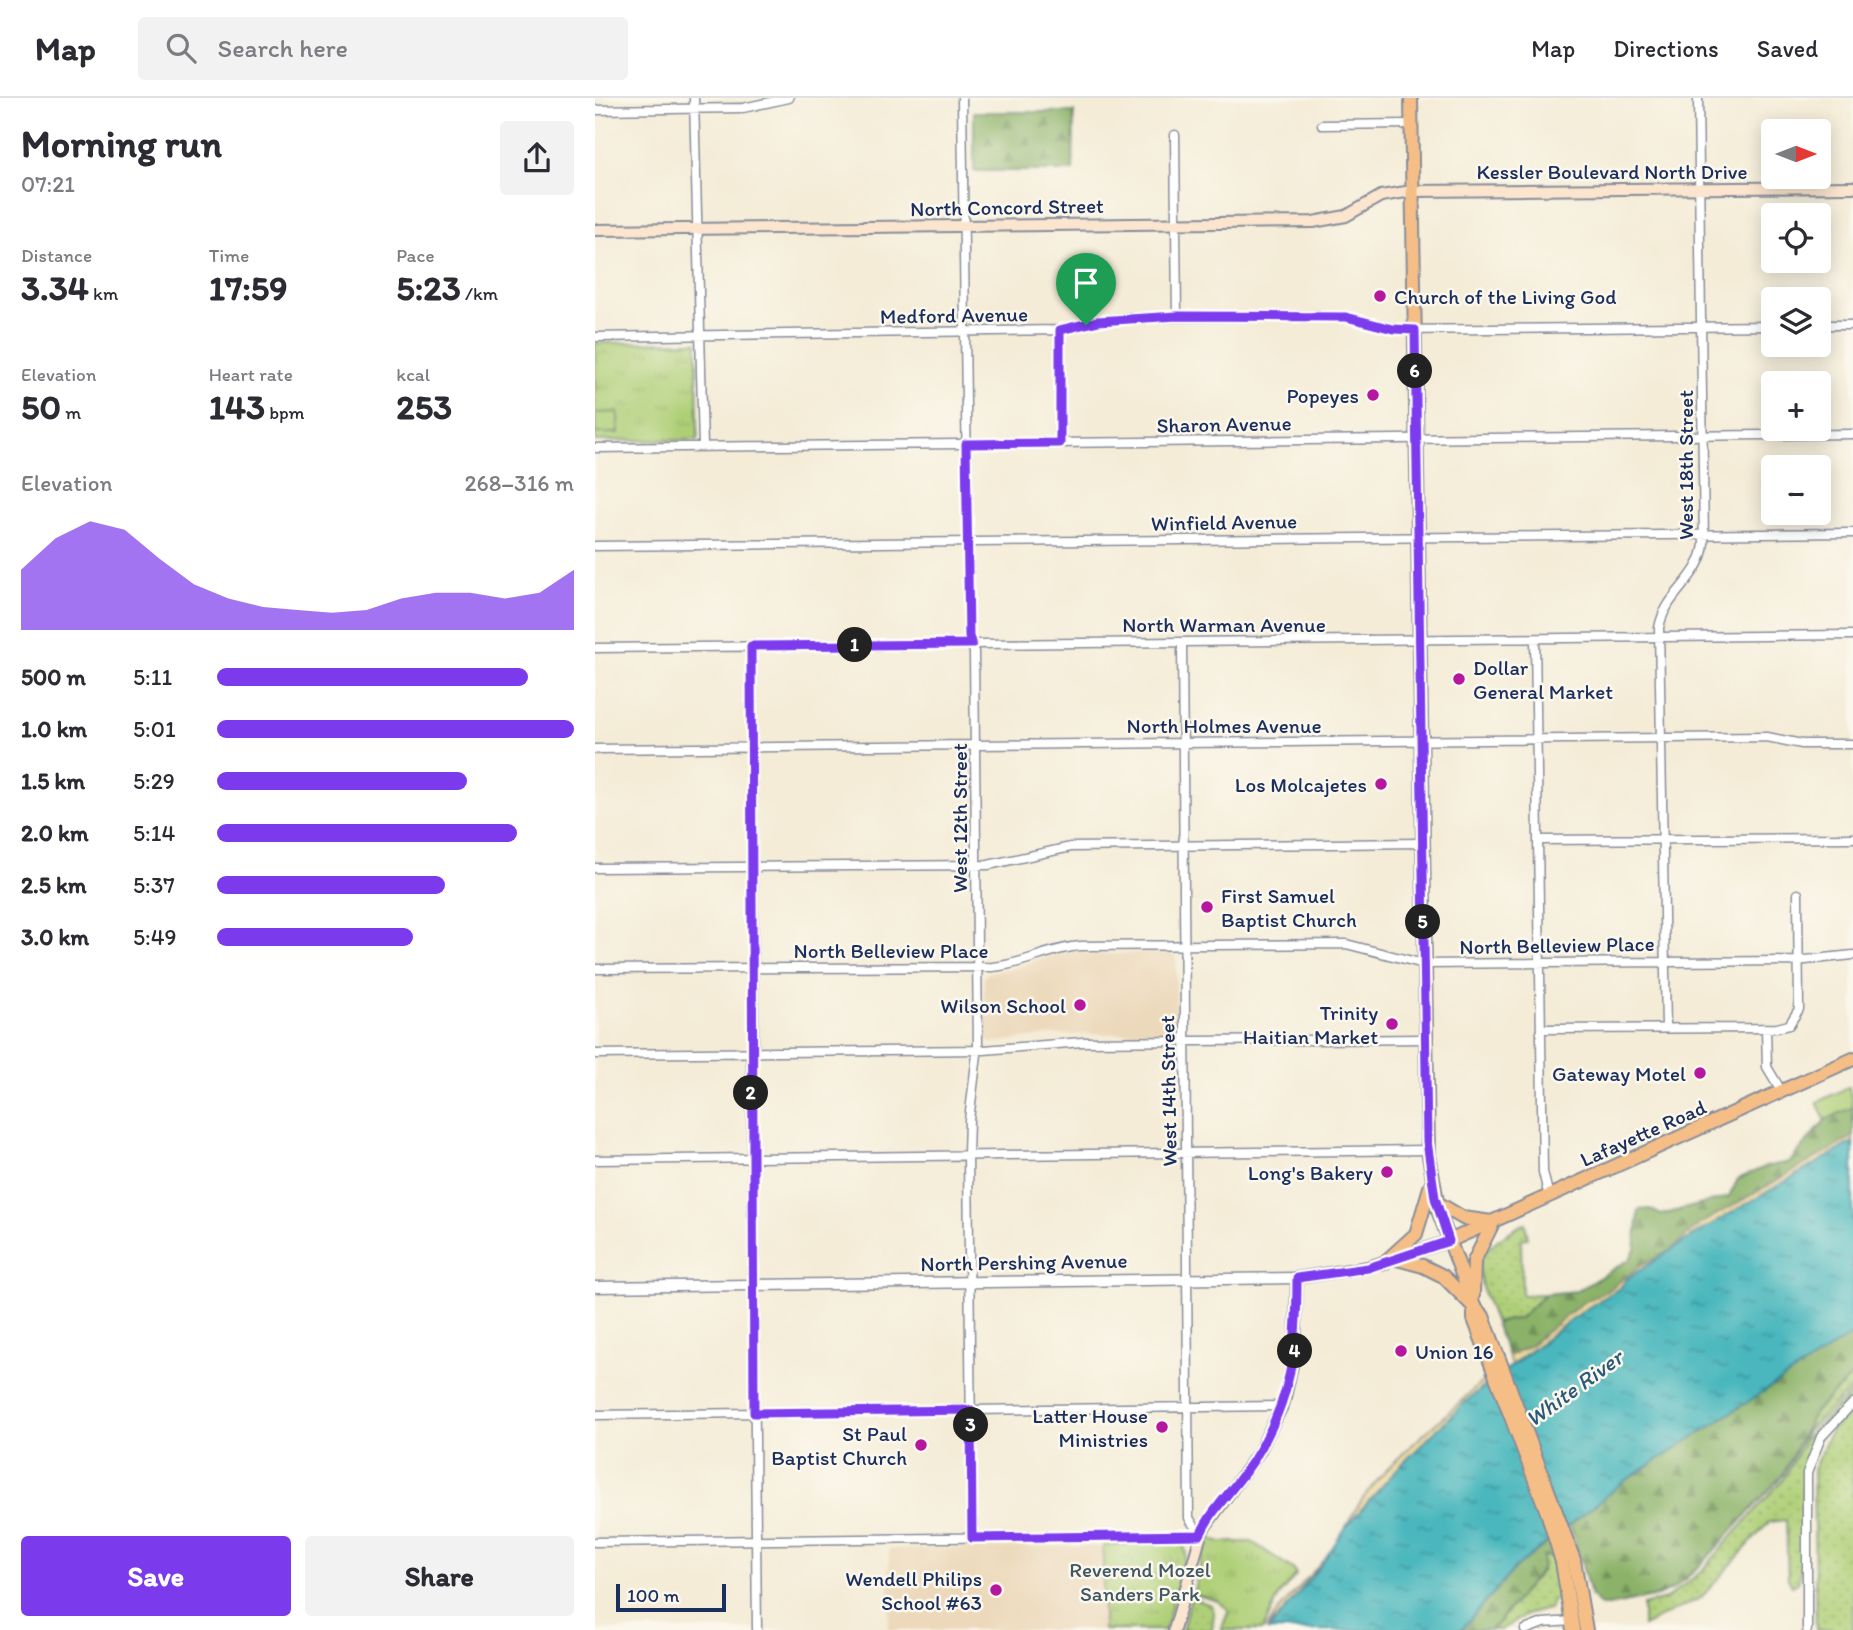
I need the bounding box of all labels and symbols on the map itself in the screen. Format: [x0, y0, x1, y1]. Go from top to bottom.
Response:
north arrow [1761, 119, 1831, 189]
street label: Kessler Boulevard North Drive [1477, 159, 1748, 184]
street label: North Concord Street [910, 193, 1104, 221]
pin [1056, 253, 1116, 325]
place label: Church of the Living God [1394, 284, 1616, 309]
marker: Church of the Living God [1372, 288, 1388, 304]
street label: Medford Avenue [880, 301, 1028, 329]
pin: 6 [1397, 354, 1433, 388]
place label: Popeyes [1286, 383, 1359, 408]
marker: Popeyes [1365, 387, 1381, 403]
street label: West 18th Street [1673, 390, 1698, 540]
street label: Sharon Avenue [1156, 410, 1292, 438]
street label: Winfield Avenue [1151, 508, 1297, 536]
street label: North Warman Avenue [1122, 612, 1326, 637]
pin: 1 [838, 628, 873, 662]
place label: Dollar General Market [1473, 655, 1613, 704]
marker: Dollar General Market [1451, 671, 1467, 687]
street label: North Holmes Avenue [1126, 713, 1322, 738]
street label: West 12th Street [947, 743, 972, 893]
place label: Los Molcajetes [1235, 772, 1367, 797]
marker: Los Molcajetes [1373, 776, 1389, 792]
place label: First Samuel Baptist Church [1221, 883, 1357, 932]
marker: First Samuel Baptist Church [1199, 899, 1215, 915]
pin: 5 [1405, 904, 1441, 940]
street label: North Belleview Place [1459, 931, 1655, 959]
street label: North Belleview Place [793, 938, 989, 963]
place label: Wilson School [940, 993, 1066, 1018]
marker: Wilson School [1072, 997, 1088, 1013]
place label: Trinity Haitian Market [1243, 1000, 1378, 1049]
street label: West 14th Street [1154, 1015, 1182, 1167]
marker: Trinity Haitian Market [1384, 1016, 1400, 1032]
place label: Gateway Motel [1552, 1061, 1686, 1086]
marker: Gateway Motel [1692, 1065, 1708, 1081]
pin: 2 [733, 1076, 769, 1110]
street label: Lafayette Road [1576, 1094, 1710, 1172]
place label: Long's Bakery [1248, 1160, 1373, 1185]
marker: Long's Bakery [1379, 1164, 1395, 1180]
street label: North Pershing Avenue [920, 1248, 1128, 1276]
pin: 4 [1277, 1334, 1313, 1368]
place label: Union 16 [1415, 1339, 1494, 1364]
water label: White River [1520, 1342, 1630, 1433]
marker: Union 16 [1393, 1343, 1409, 1359]
place label: Latter House Ministries [1032, 1403, 1148, 1452]
pin: 3 [953, 1408, 989, 1442]
marker: Latter House Ministries [1154, 1419, 1170, 1435]
place label: St Paul Baptist Church [771, 1421, 907, 1470]
marker: St Paul Baptist Church [913, 1437, 929, 1453]
park label: Reverend Mozel Sanders Park [1069, 1557, 1211, 1606]
place label: Wendell Philips School #63 [845, 1566, 982, 1615]
scale bar [616, 1581, 726, 1613]
marker: Wendell Philips School #63 [988, 1582, 1004, 1598]

